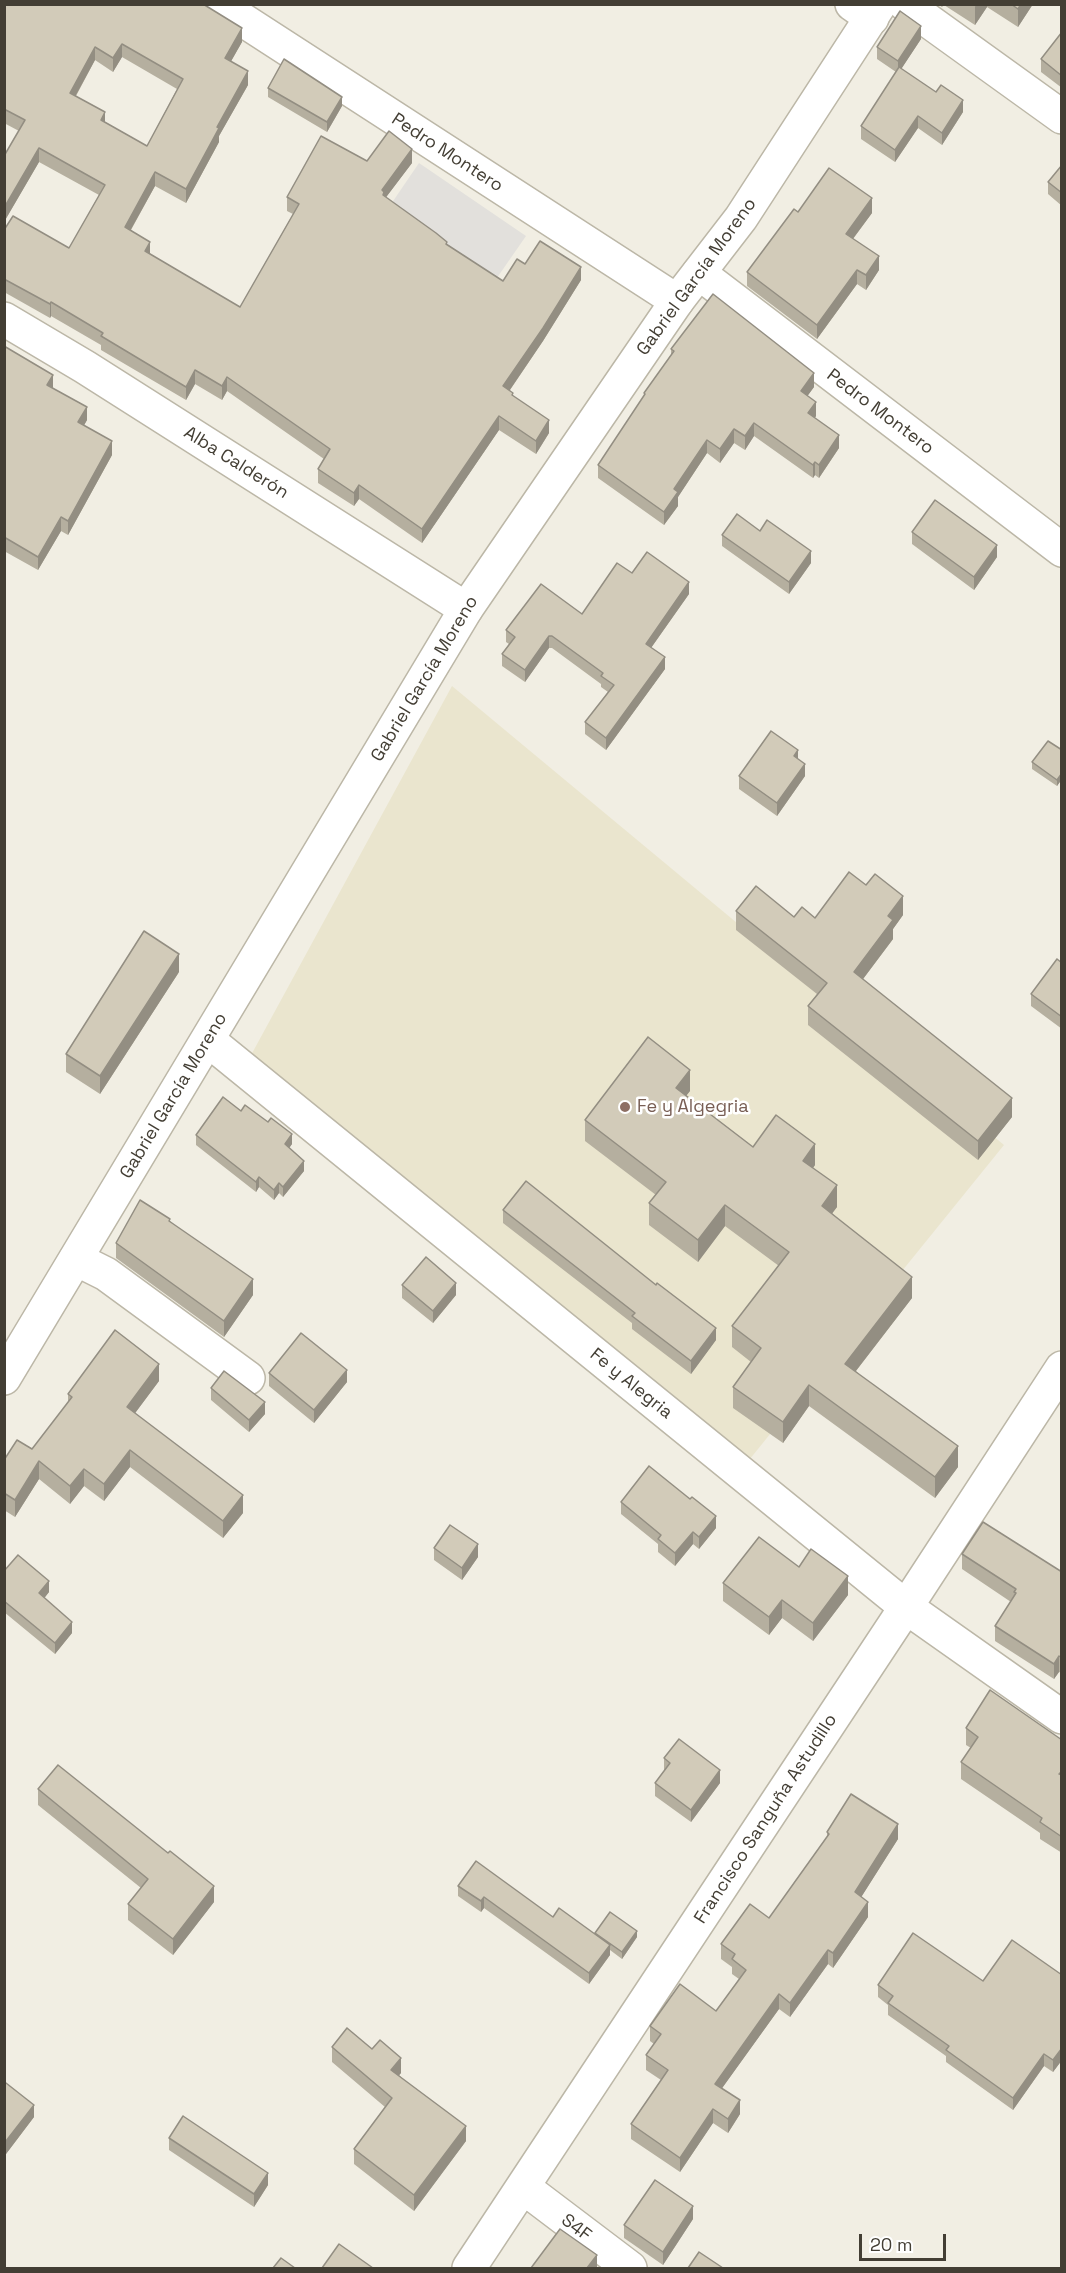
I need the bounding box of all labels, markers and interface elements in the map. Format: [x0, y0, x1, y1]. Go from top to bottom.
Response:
street label: Pedro Montero [387, 109, 507, 197]
street label: Gabriel García Moreno [633, 194, 761, 360]
street label: Pedro Montero [822, 365, 938, 459]
street label: Alba Calderón [180, 422, 292, 504]
street label: Gabriel García Moreno [367, 592, 483, 766]
street label: Gabriel García Moreno [116, 1009, 232, 1183]
place label: Fe y Algegria [637, 1096, 749, 1118]
marker: Fe y Algegria [618, 1100, 632, 1114]
street label: Fe y Alegria [585, 1344, 677, 1424]
street label: Francisco Sanguña Astudillo [690, 1710, 842, 1928]
street label: S4F [557, 2210, 595, 2246]
scale bar [862, 2222, 949, 2260]
text: 20 m [870, 2233, 913, 2256]

